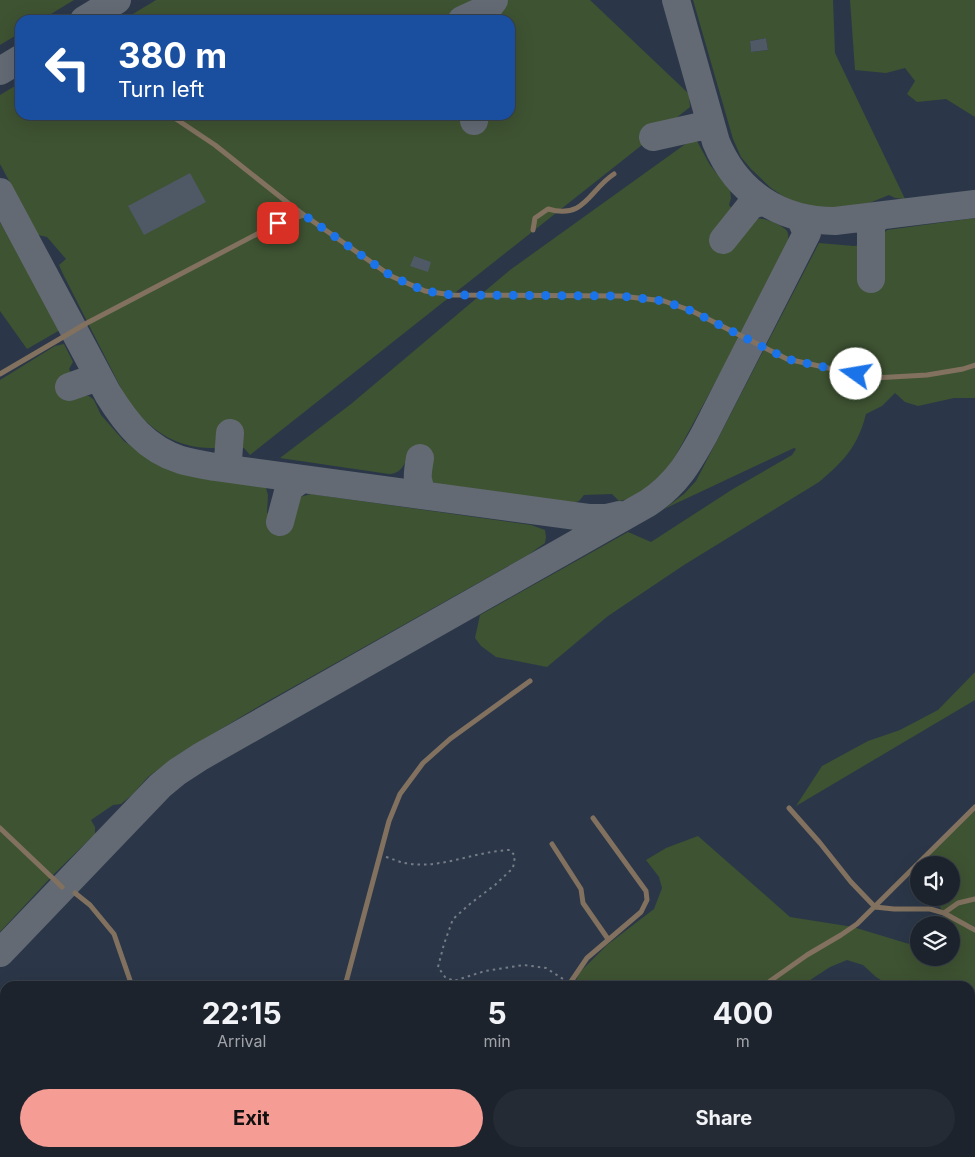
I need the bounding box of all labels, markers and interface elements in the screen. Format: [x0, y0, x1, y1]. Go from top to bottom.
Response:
text: 380 m [118, 34, 227, 76]
icon: left [35, 35, 100, 100]
text: Turn left [118, 76, 204, 102]
pin [257, 202, 299, 244]
icon: arrive [264, 209, 292, 237]
position arrow [829, 347, 881, 399]
map controls [910, 856, 960, 966]
button: sound [910, 856, 960, 906]
button: layers [910, 916, 960, 966]
text: 22:15 [202, 995, 282, 1031]
text: 5 [487, 995, 507, 1031]
text: 400 [712, 995, 773, 1031]
text: Arrival [217, 1031, 266, 1051]
text: min [483, 1031, 511, 1051]
text: m [736, 1031, 750, 1051]
button: Exit [20, 1089, 483, 1147]
button: Share [493, 1089, 955, 1147]

